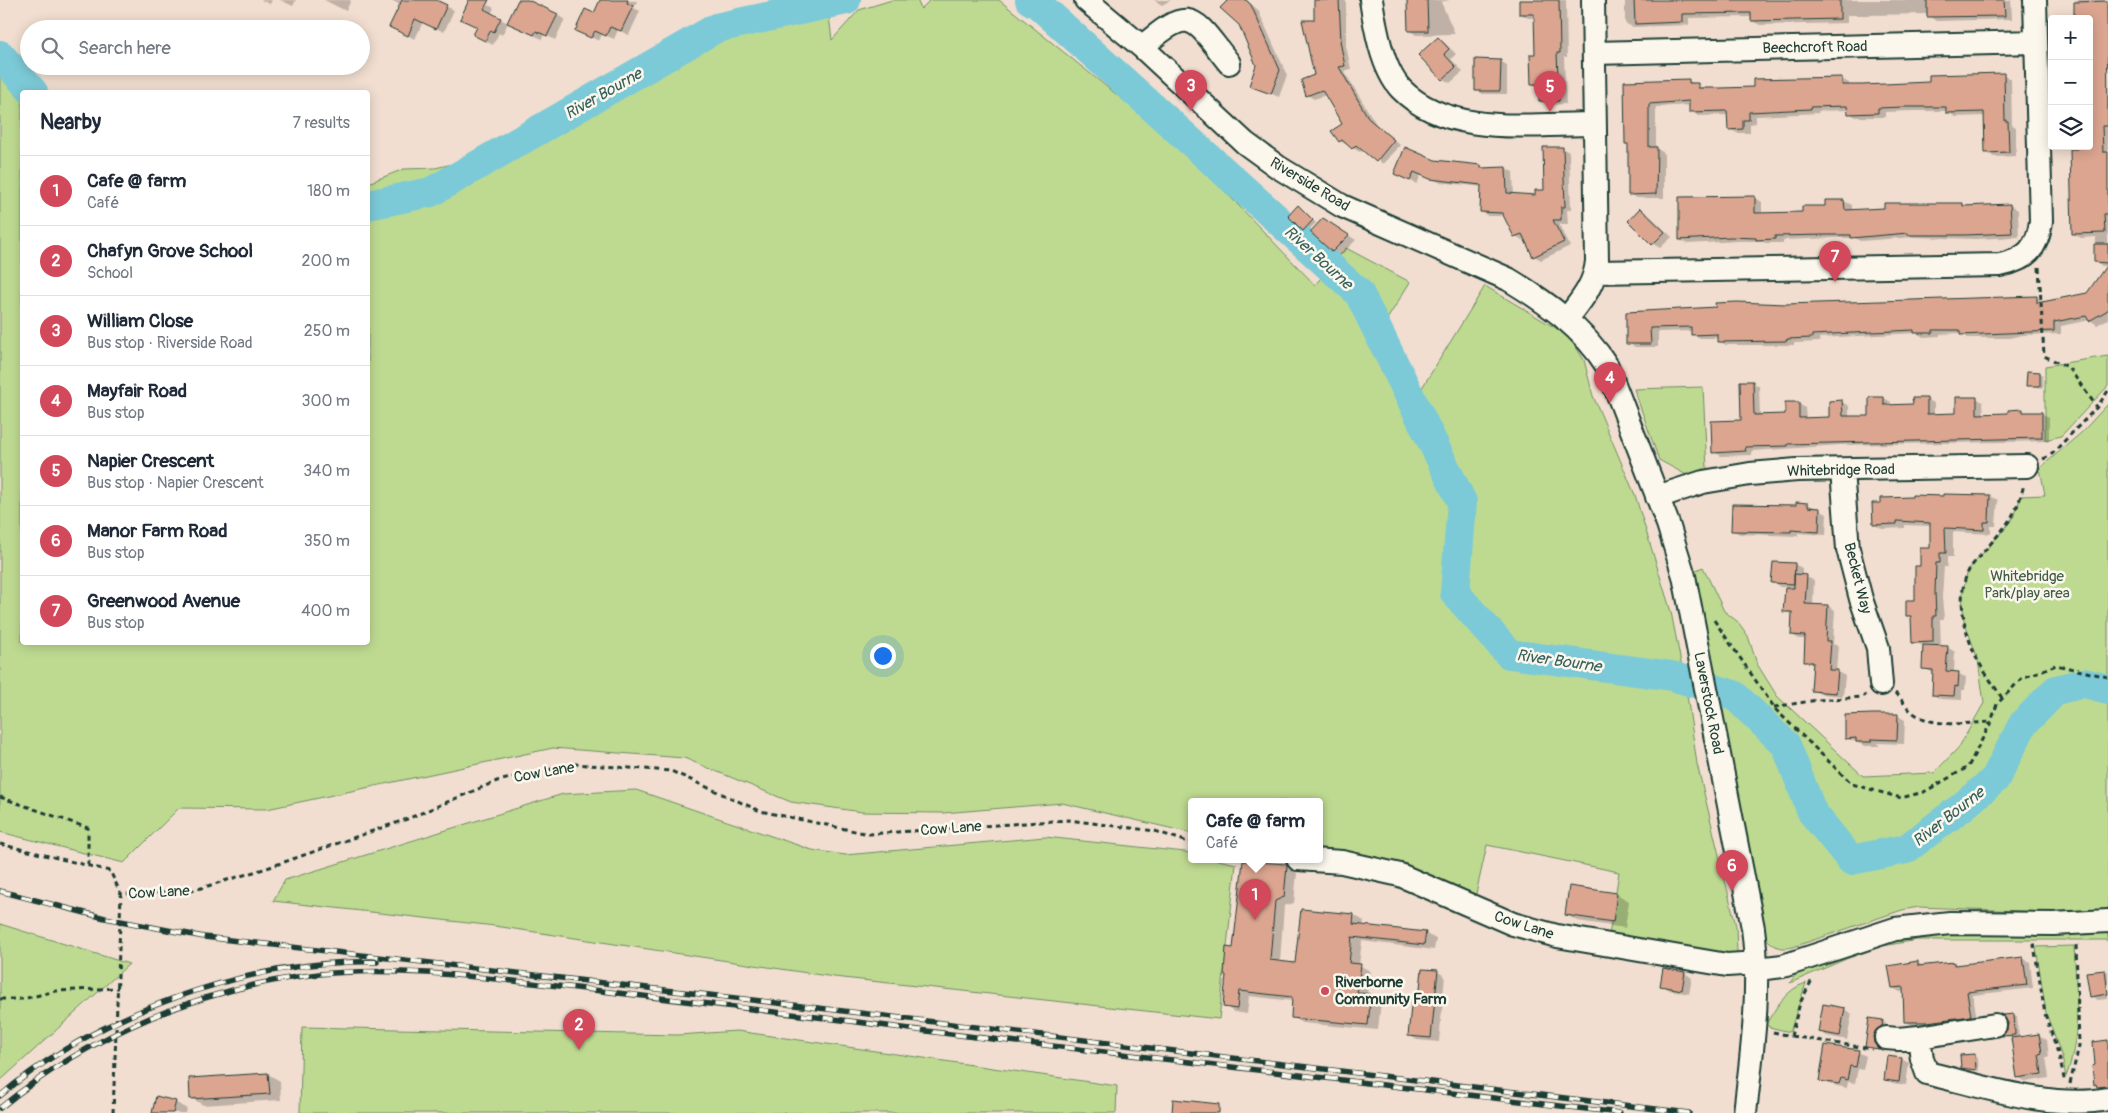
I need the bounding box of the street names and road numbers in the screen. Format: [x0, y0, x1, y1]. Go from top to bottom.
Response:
street label: Beechcroft Road [1762, 37, 1868, 58]
street label: Riverside Road [1266, 153, 1353, 216]
street label: Whitebridge Road [1787, 460, 1895, 481]
street label: Becket Way [1840, 541, 1876, 616]
street label: Laverstock Road [1689, 650, 1728, 756]
street label: Cow Lane [512, 758, 577, 787]
street label: Cow Lane [920, 817, 983, 840]
street label: Cow Lane [128, 881, 191, 904]
street label: Cow Lane [1492, 907, 1557, 944]

